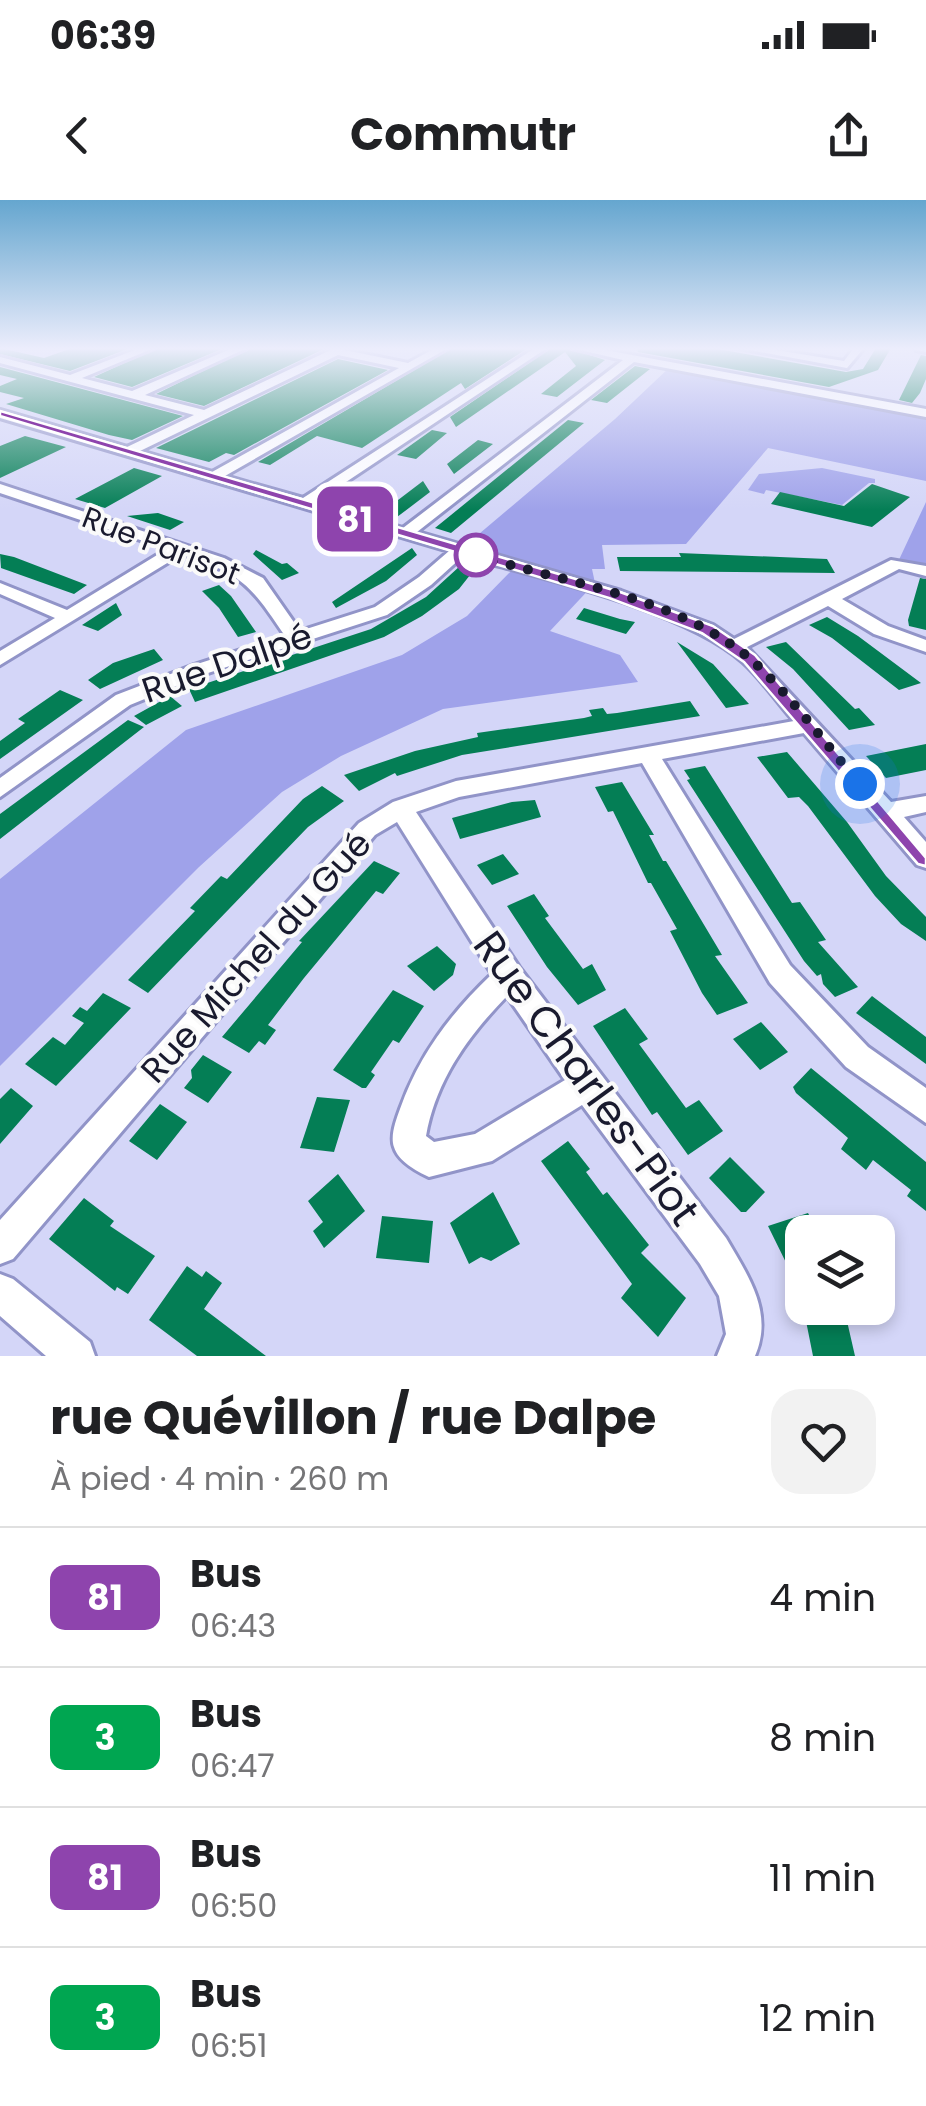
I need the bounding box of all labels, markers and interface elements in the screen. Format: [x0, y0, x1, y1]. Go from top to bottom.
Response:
text: 06:39 [50, 9, 156, 62]
text: Commutr [350, 103, 576, 166]
icon: back [50, 108, 105, 163]
icon: share [821, 108, 876, 163]
line badge: 81 [310, 486, 400, 552]
text: 81 [337, 495, 373, 544]
street label: Rue Parisot [76, 496, 246, 595]
unlabelled marker [455, 534, 497, 576]
street label: Rue Dalpé [135, 611, 319, 715]
your location [835, 759, 885, 809]
street label: Rue Michel du Gué [129, 820, 382, 1093]
street label: Rue Charles-Piot [459, 919, 714, 1238]
map controls [785, 1215, 895, 1325]
button: layers [785, 1215, 895, 1325]
text: rue Quévillon / rue Dalpe [50, 1384, 656, 1451]
button: heart [771, 1389, 876, 1494]
text: À pied · 4 min · 260 m [50, 1456, 389, 1501]
text: Bus [190, 1547, 262, 1600]
text: 4 min [769, 1571, 876, 1624]
text: 81 [87, 1573, 123, 1622]
text: 06:43 [190, 1603, 276, 1648]
text: Bus [190, 1687, 262, 1740]
text: 8 min [769, 1711, 876, 1764]
text: 3 [94, 1713, 116, 1762]
text: 06:47 [190, 1743, 275, 1788]
text: Bus [190, 1827, 262, 1880]
text: 11 min [769, 1851, 876, 1904]
text: 81 [87, 1853, 123, 1902]
text: 06:50 [190, 1883, 277, 1928]
text: Bus [190, 1967, 262, 2020]
text: 12 min [759, 1991, 876, 2044]
text: 3 [94, 1993, 116, 2042]
text: 06:51 [190, 2023, 268, 2068]

